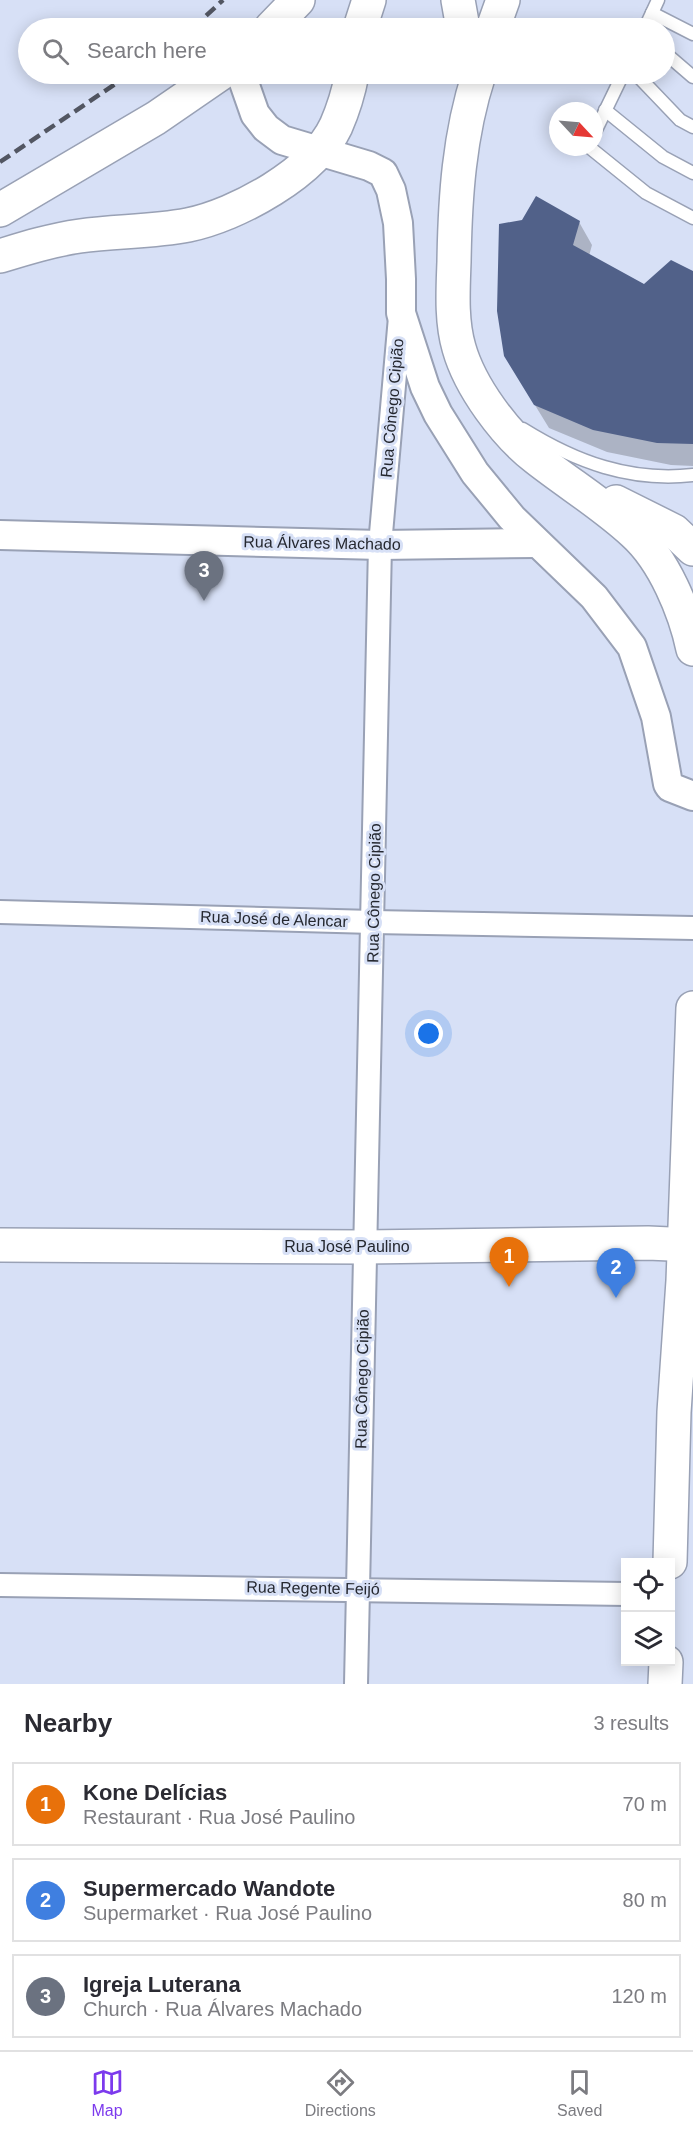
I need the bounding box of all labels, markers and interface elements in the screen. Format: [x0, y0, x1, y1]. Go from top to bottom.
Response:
search box [18, 18, 675, 84]
icon: search [39, 35, 72, 68]
text: Search here [87, 38, 207, 63]
north arrow [549, 102, 603, 156]
street label: Rua Cônego Cipião [377, 338, 407, 478]
street label: Rua Álvares Machado [243, 532, 401, 553]
pin: 3 [184, 552, 224, 601]
street label: Rua Cônego Cipião [364, 823, 384, 963]
street label: Rua José de Alencar [200, 908, 349, 930]
your location [414, 1019, 443, 1048]
street label: Rua José Paulino [284, 1238, 410, 1255]
pin: 1 [490, 1238, 528, 1287]
pin: 2 [596, 1248, 636, 1298]
street label: Rua Cônego Cipião [352, 1309, 372, 1449]
map controls [621, 1558, 675, 1666]
button: locate [621, 1558, 675, 1612]
street label: Rua Regente Feijó [246, 1578, 380, 1598]
button: layers [621, 1612, 675, 1666]
text: Nearby [24, 1708, 112, 1738]
text: 3 results [593, 1712, 669, 1734]
text: Kone Delícias [83, 1780, 227, 1805]
text: 1 [40, 1793, 51, 1815]
text: 70 m [623, 1793, 667, 1815]
text: Restaurant · Rua José Paulino [83, 1806, 355, 1828]
text: Supermercado Wandote [83, 1876, 335, 1901]
text: 2 [40, 1889, 51, 1911]
text: 80 m [623, 1889, 667, 1911]
text: Supermarket · Rua José Paulino [83, 1902, 372, 1924]
text: Igreja Luterana [83, 1972, 241, 1997]
text: 3 [40, 1985, 51, 2007]
text: 120 m [611, 1985, 667, 2007]
text: Church · Rua Álvares Machado [83, 1998, 362, 2020]
tab: Map [91, 2066, 124, 2120]
tab: Directions [305, 2066, 376, 2120]
tab: Saved [557, 2066, 602, 2120]

